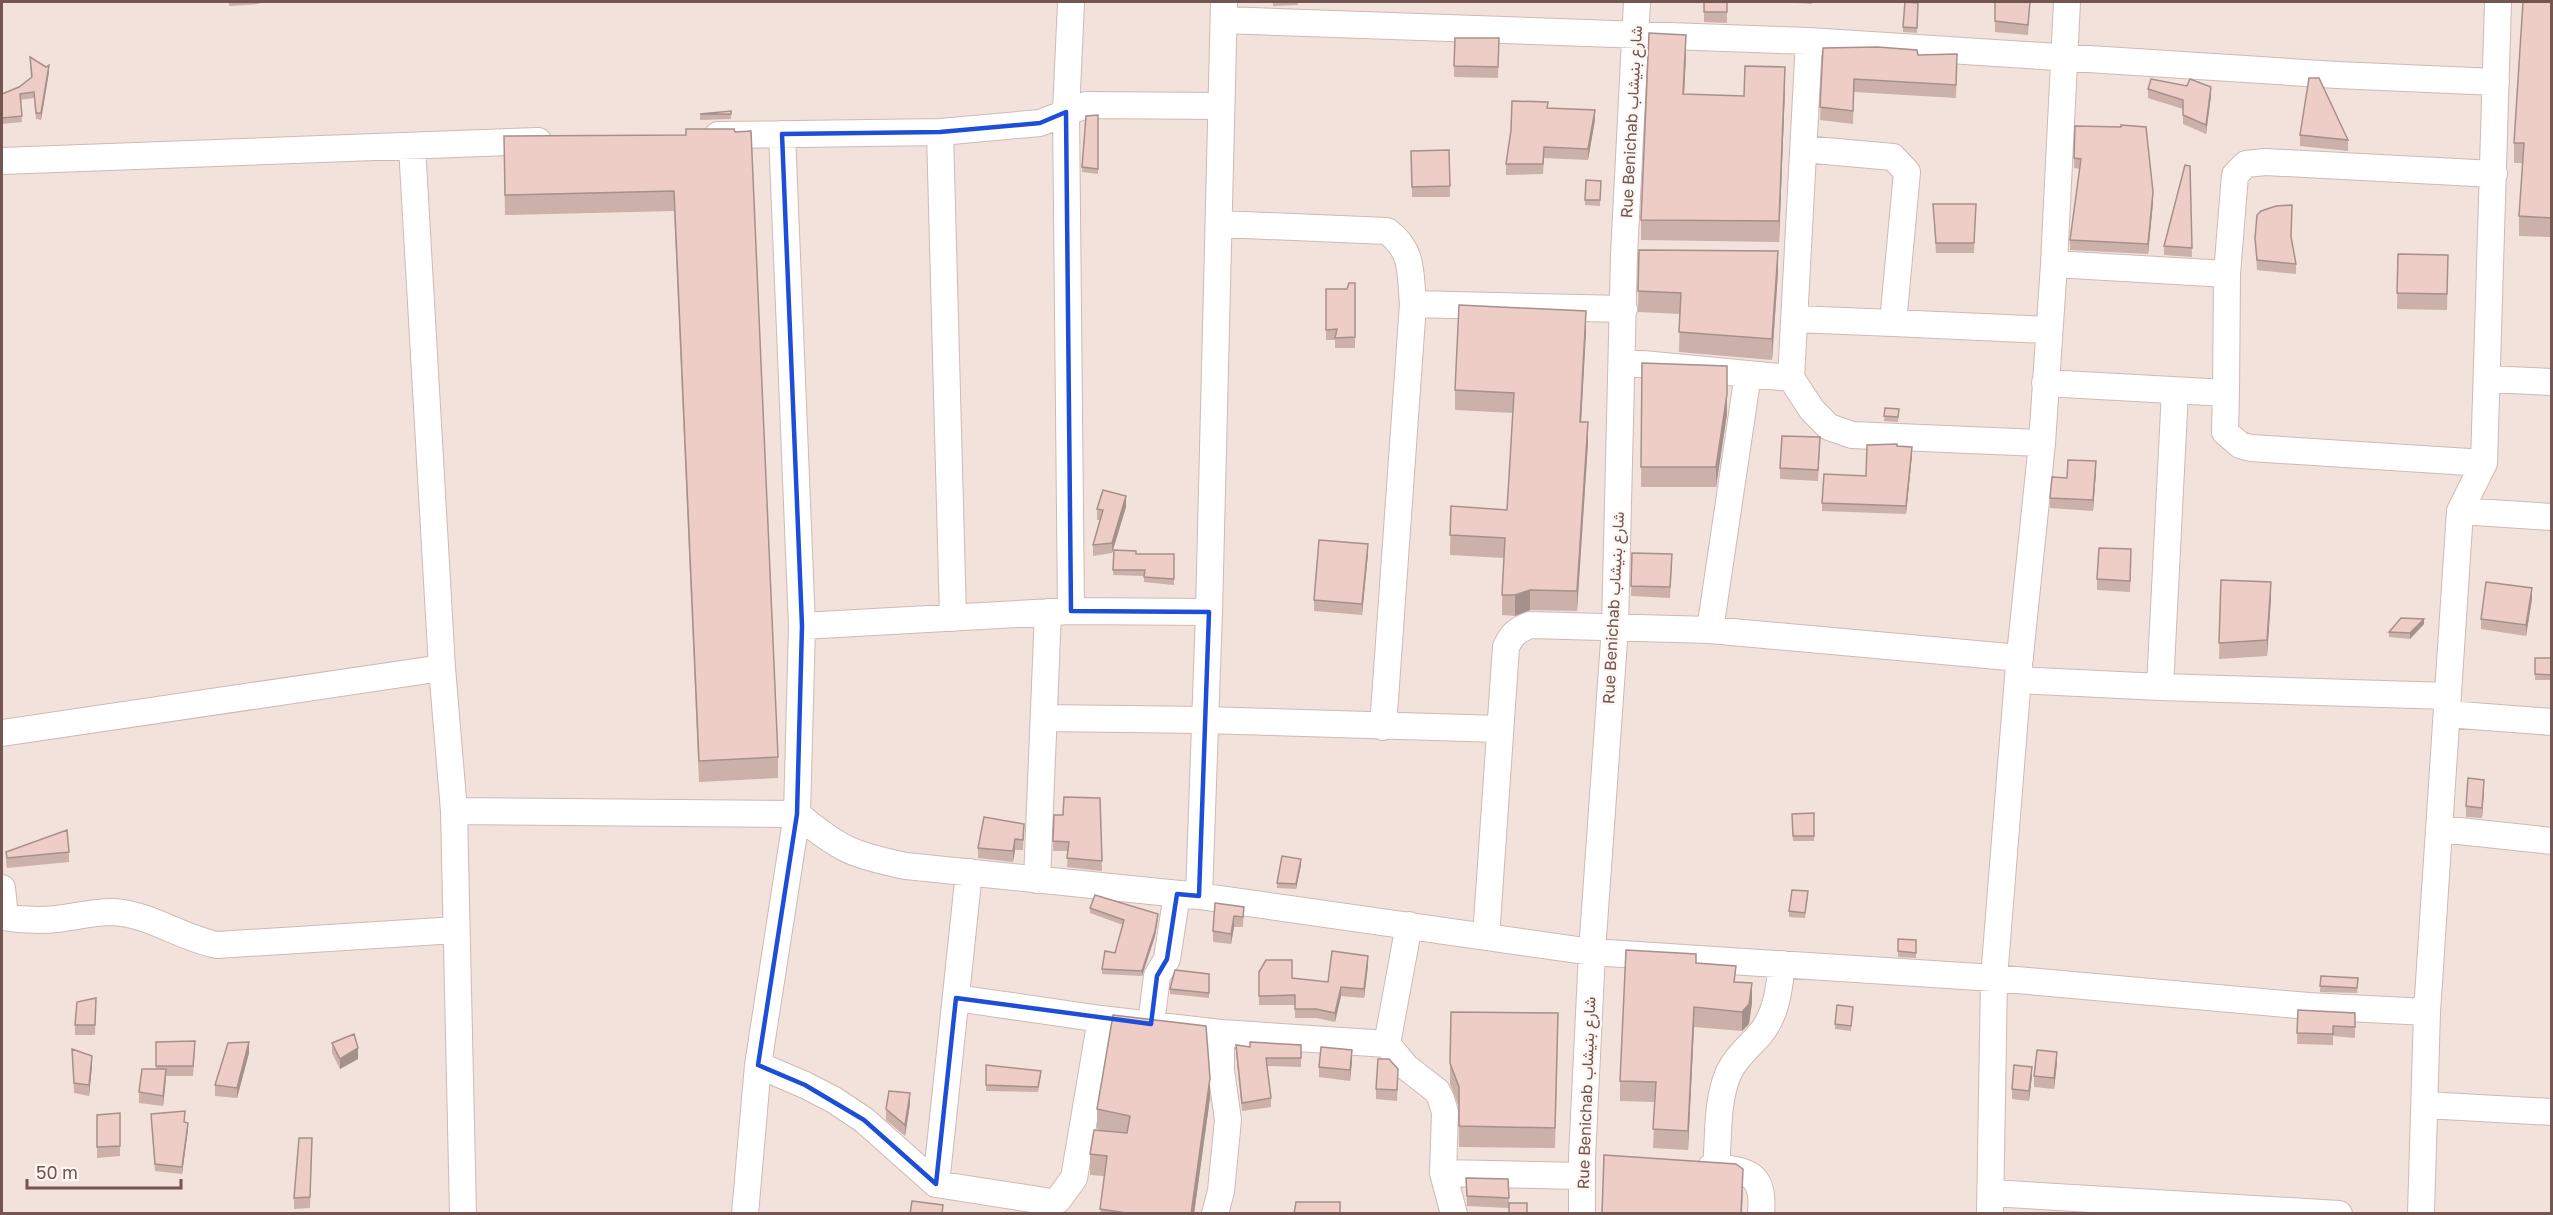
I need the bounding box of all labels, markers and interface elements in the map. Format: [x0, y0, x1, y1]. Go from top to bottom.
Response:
street label: Rue Benichab شارع بنيشاب [1616, 25, 1648, 219]
street label: Rue Benichab شارع بنيشاب [1598, 511, 1630, 705]
street label: Rue Benichab شارع بنيشاب [1573, 996, 1601, 1190]
scale bar [27, 1152, 182, 1190]
text: 50 m [36, 1161, 78, 1183]

